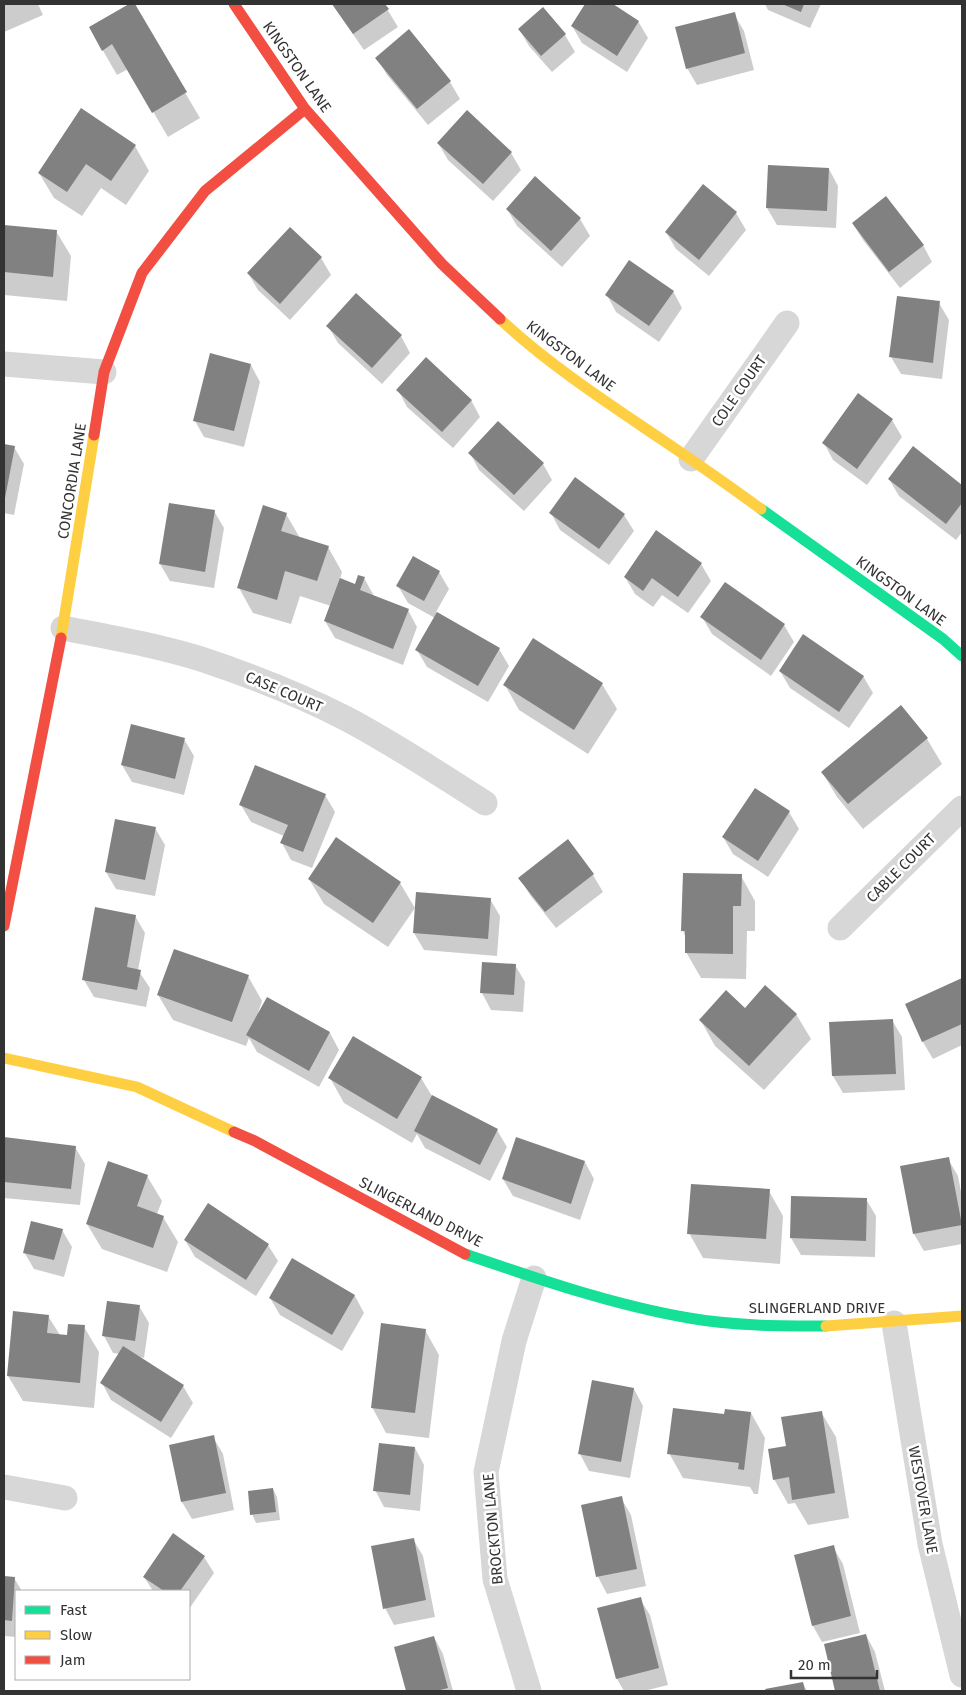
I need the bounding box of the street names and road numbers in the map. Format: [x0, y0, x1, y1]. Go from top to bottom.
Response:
street label: KINGSTON LANE [259, 18, 335, 116]
street label: KINGSTON LANE [523, 317, 619, 395]
street label: COLE COURT [708, 352, 770, 430]
street label: CONCORDIA LANE [54, 422, 90, 540]
street label: KINGSTON LANE [852, 552, 950, 630]
street label: CASE COURT [243, 668, 326, 716]
street label: CABLE COURT [863, 829, 940, 906]
street label: SLINGERLAND DRIVE [356, 1173, 486, 1251]
street label: SLINGERLAND DRIVE [749, 1299, 885, 1317]
street label: WESTOVER LANE [905, 1445, 941, 1555]
street label: BROCKTON LANE [479, 1473, 507, 1585]

